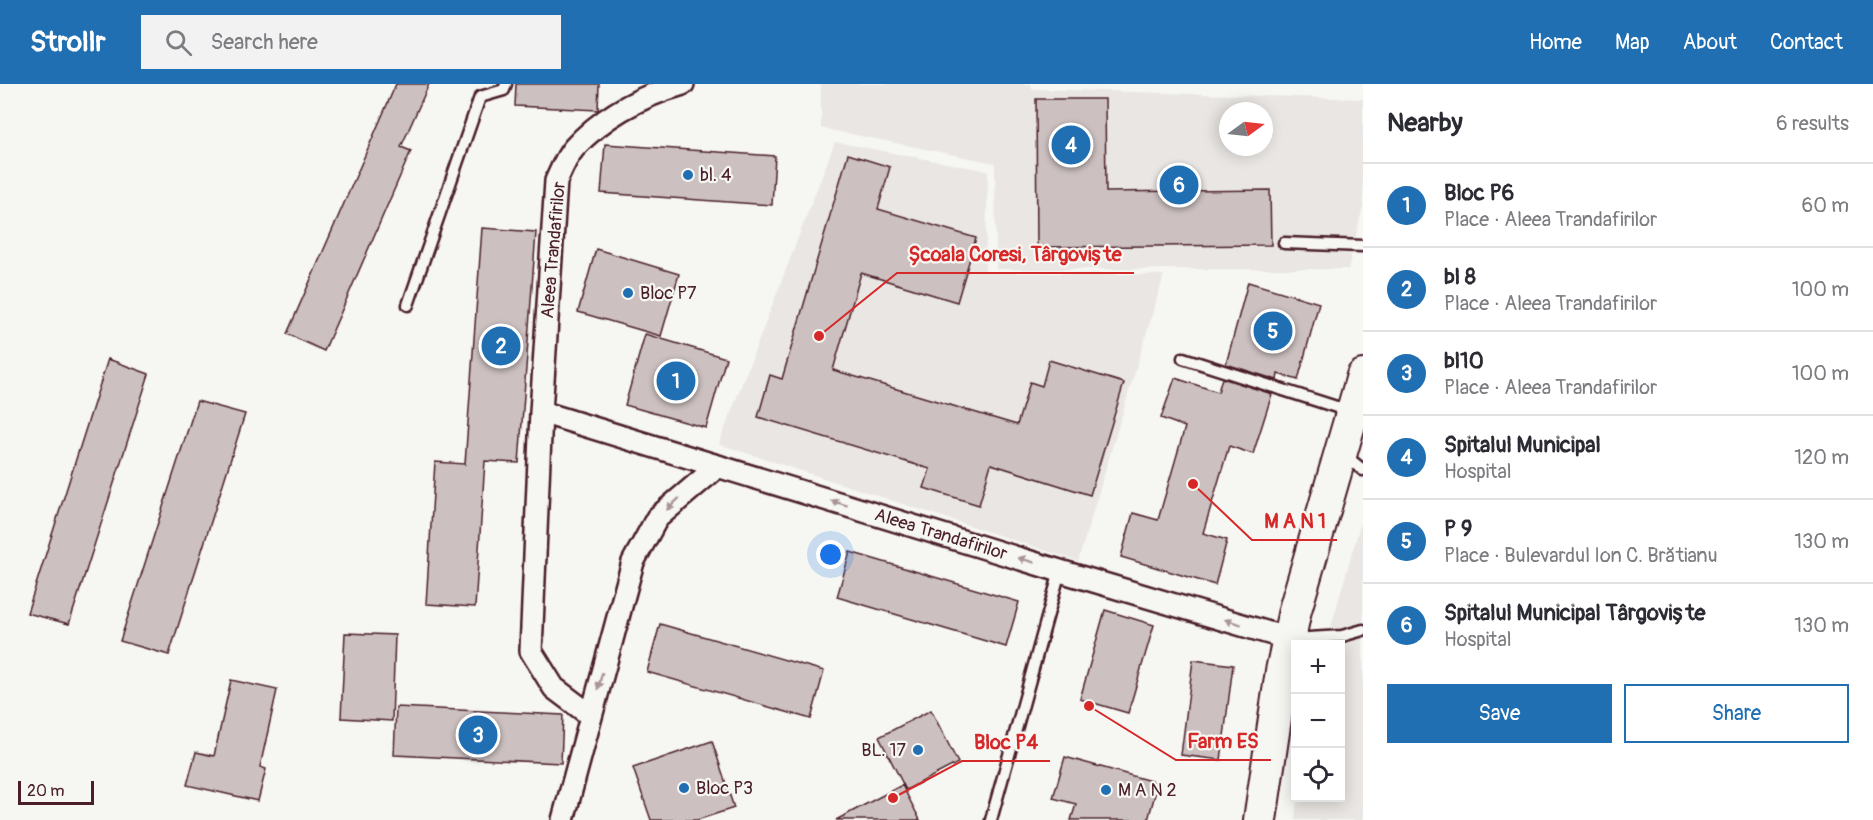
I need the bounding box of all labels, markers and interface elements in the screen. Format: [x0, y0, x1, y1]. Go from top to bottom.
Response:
search box [141, 15, 561, 69]
text: Strollr [30, 25, 105, 60]
icon: search [162, 26, 195, 59]
text: Search here [210, 28, 318, 56]
text: Home [1529, 29, 1582, 56]
text: Map [1615, 29, 1650, 56]
text: About [1683, 29, 1737, 56]
text: Contact [1770, 29, 1843, 56]
north arrow [1219, 102, 1273, 156]
text: Nearby [1387, 107, 1463, 139]
text: 6 results [1776, 111, 1849, 136]
pin: 4 [1052, 122, 1090, 168]
pin: 6 [1160, 162, 1198, 208]
place label: bl. 4 [700, 164, 732, 187]
marker: bl. 4 [681, 168, 695, 182]
text: Bloc P6 [1444, 179, 1514, 207]
street label: Aleea Trandafirilor [536, 180, 571, 320]
text: 1 [1403, 193, 1410, 218]
text: 60 m [1802, 193, 1849, 218]
text: Place · Aleea Trandafirilor [1444, 207, 1657, 232]
callout: Școala Coresi, Târgoviște [897, 235, 1134, 273]
text: Școala Coresi, Târgoviște [908, 242, 1123, 267]
text: bl 8 [1444, 263, 1476, 291]
text: 2 [1401, 277, 1412, 302]
text: 100 m [1792, 277, 1849, 302]
place label: Bloc P7 [640, 282, 697, 305]
marker: Bloc P7 [621, 286, 635, 300]
text: Place · Aleea Trandafirilor [1444, 291, 1657, 316]
pin: 5 [1254, 308, 1292, 354]
pin: 2 [482, 324, 520, 368]
text: bl10 [1444, 347, 1484, 375]
pin: 1 [656, 358, 696, 404]
text: 3 [1401, 361, 1412, 386]
text: 100 m [1792, 361, 1849, 386]
text: Place · Aleea Trandafirilor [1444, 375, 1657, 400]
text: Spitalul Municipal [1444, 431, 1601, 459]
text: 4 [1401, 445, 1412, 470]
text: 120 m [1794, 445, 1849, 470]
text: Hospital [1444, 459, 1511, 484]
one-way arrow [667, 496, 681, 510]
one-way arrow [830, 498, 848, 507]
callout: M A N 1 [1252, 502, 1337, 540]
street label: Aleea Trandafirilor [872, 503, 1011, 566]
text: M A N 1 [1264, 509, 1326, 534]
text: P 9 [1444, 515, 1472, 543]
text: 5 [1401, 529, 1412, 554]
text: 130 m [1794, 529, 1849, 554]
your location [816, 540, 845, 569]
text: Place · Bulevardul Ion C. Brătianu [1444, 543, 1718, 568]
one-way arrow [1017, 555, 1035, 564]
text: Spitalul Municipal Târgoviște [1444, 599, 1705, 627]
text: 6 [1401, 613, 1412, 638]
text: 130 m [1794, 613, 1849, 638]
one-way arrow [1224, 617, 1242, 626]
text: Hospital [1444, 627, 1511, 652]
map controls [1291, 640, 1345, 802]
button: + [1291, 640, 1345, 694]
one-way arrow [595, 672, 604, 690]
button: Save [1387, 684, 1612, 743]
button: Share [1624, 684, 1849, 743]
button: − [1291, 694, 1345, 748]
pin: 3 [458, 712, 498, 758]
callout: Farm ES [1176, 722, 1271, 760]
callout: Bloc P4 [962, 723, 1050, 761]
text: Farm ES [1187, 729, 1259, 754]
text: Bloc P4 [974, 730, 1038, 755]
place label: BL. 17 [861, 739, 906, 762]
marker: BL. 17 [911, 743, 925, 757]
button: locate [1291, 748, 1345, 802]
place label: Bloc P3 [696, 777, 753, 800]
scale bar [18, 778, 94, 806]
place label: M A N 2 [1118, 779, 1177, 802]
text: 20 m [27, 781, 65, 801]
marker: Bloc P3 [677, 781, 691, 795]
marker: M A N 2 [1099, 783, 1113, 797]

